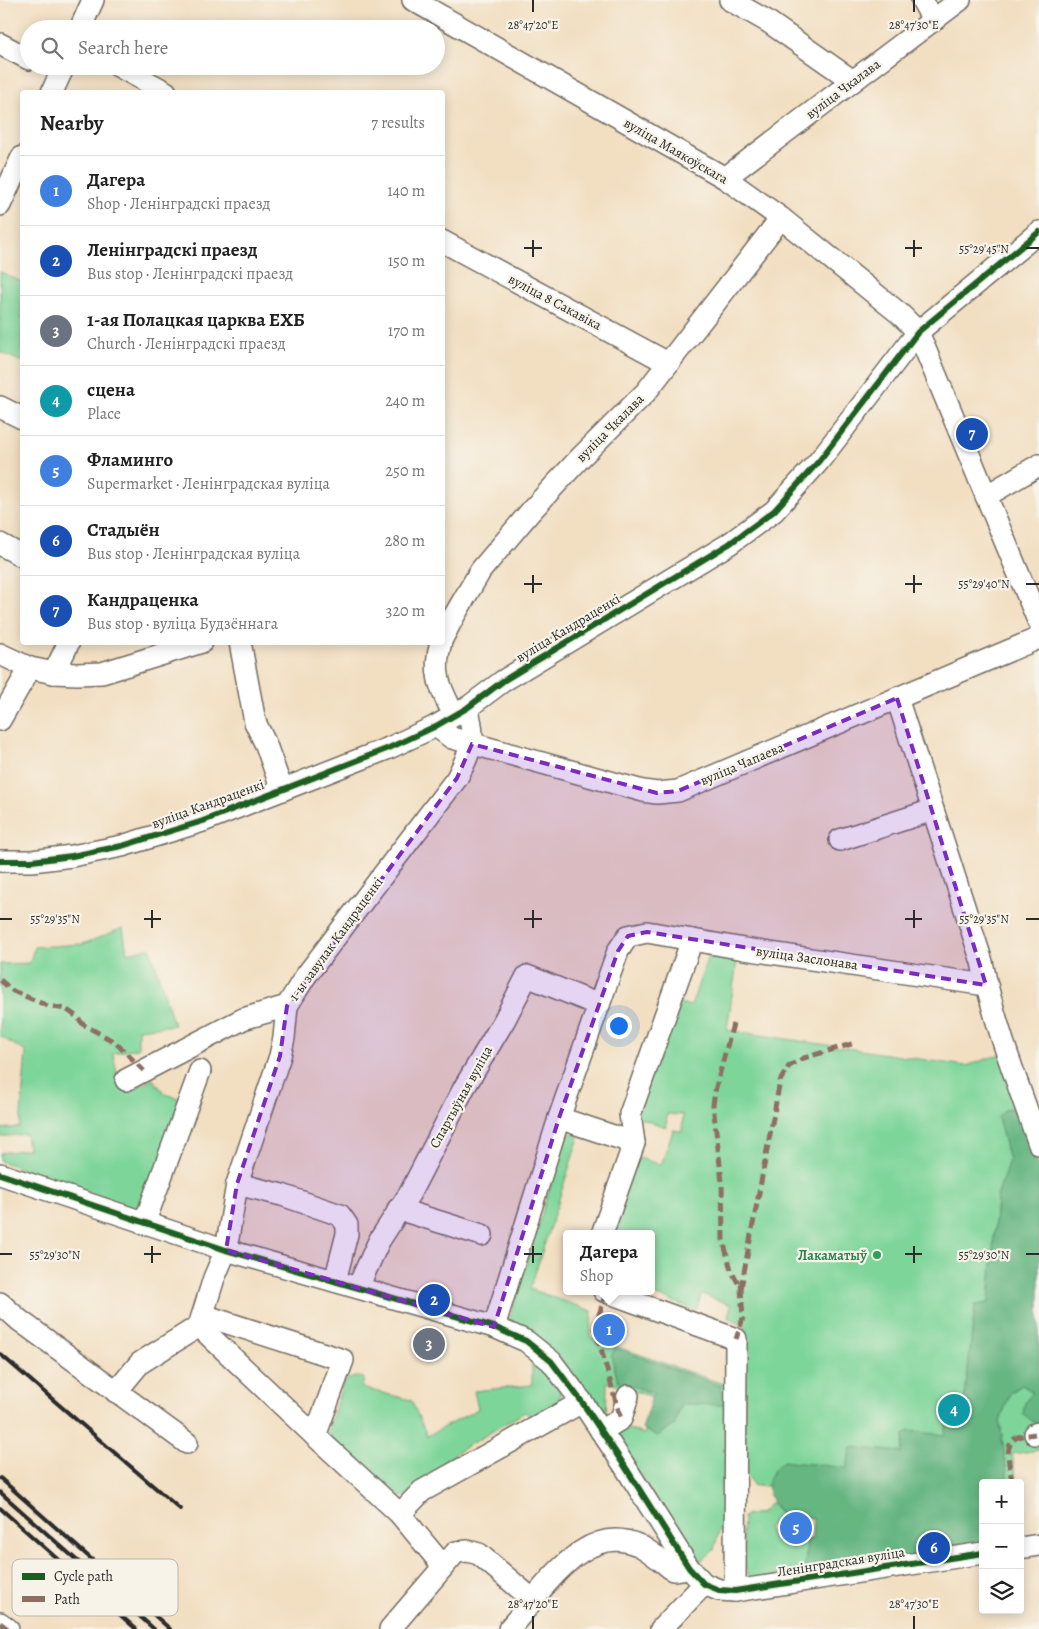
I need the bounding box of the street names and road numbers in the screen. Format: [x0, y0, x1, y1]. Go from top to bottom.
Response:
street label: вуліца Чкалава [802, 54, 885, 123]
street label: вуліца Маякоўскага [620, 113, 732, 189]
street label: вуліца 8 Сакавіка [505, 269, 605, 335]
street label: вуліца Чкалава [572, 389, 649, 466]
street label: вуліца Кандраценкі [512, 589, 624, 667]
street label: вуліца Чапаева [697, 738, 787, 790]
street label: вуліца Кандраценкі [149, 775, 267, 833]
street label: 1-ы завулак Кандраценкі [285, 873, 387, 1005]
street label: вуліца Заслонава [755, 941, 860, 975]
street label: Спартыўная вуліца [425, 1042, 497, 1152]
street label: Ленінградская вуліца [776, 1542, 907, 1581]

